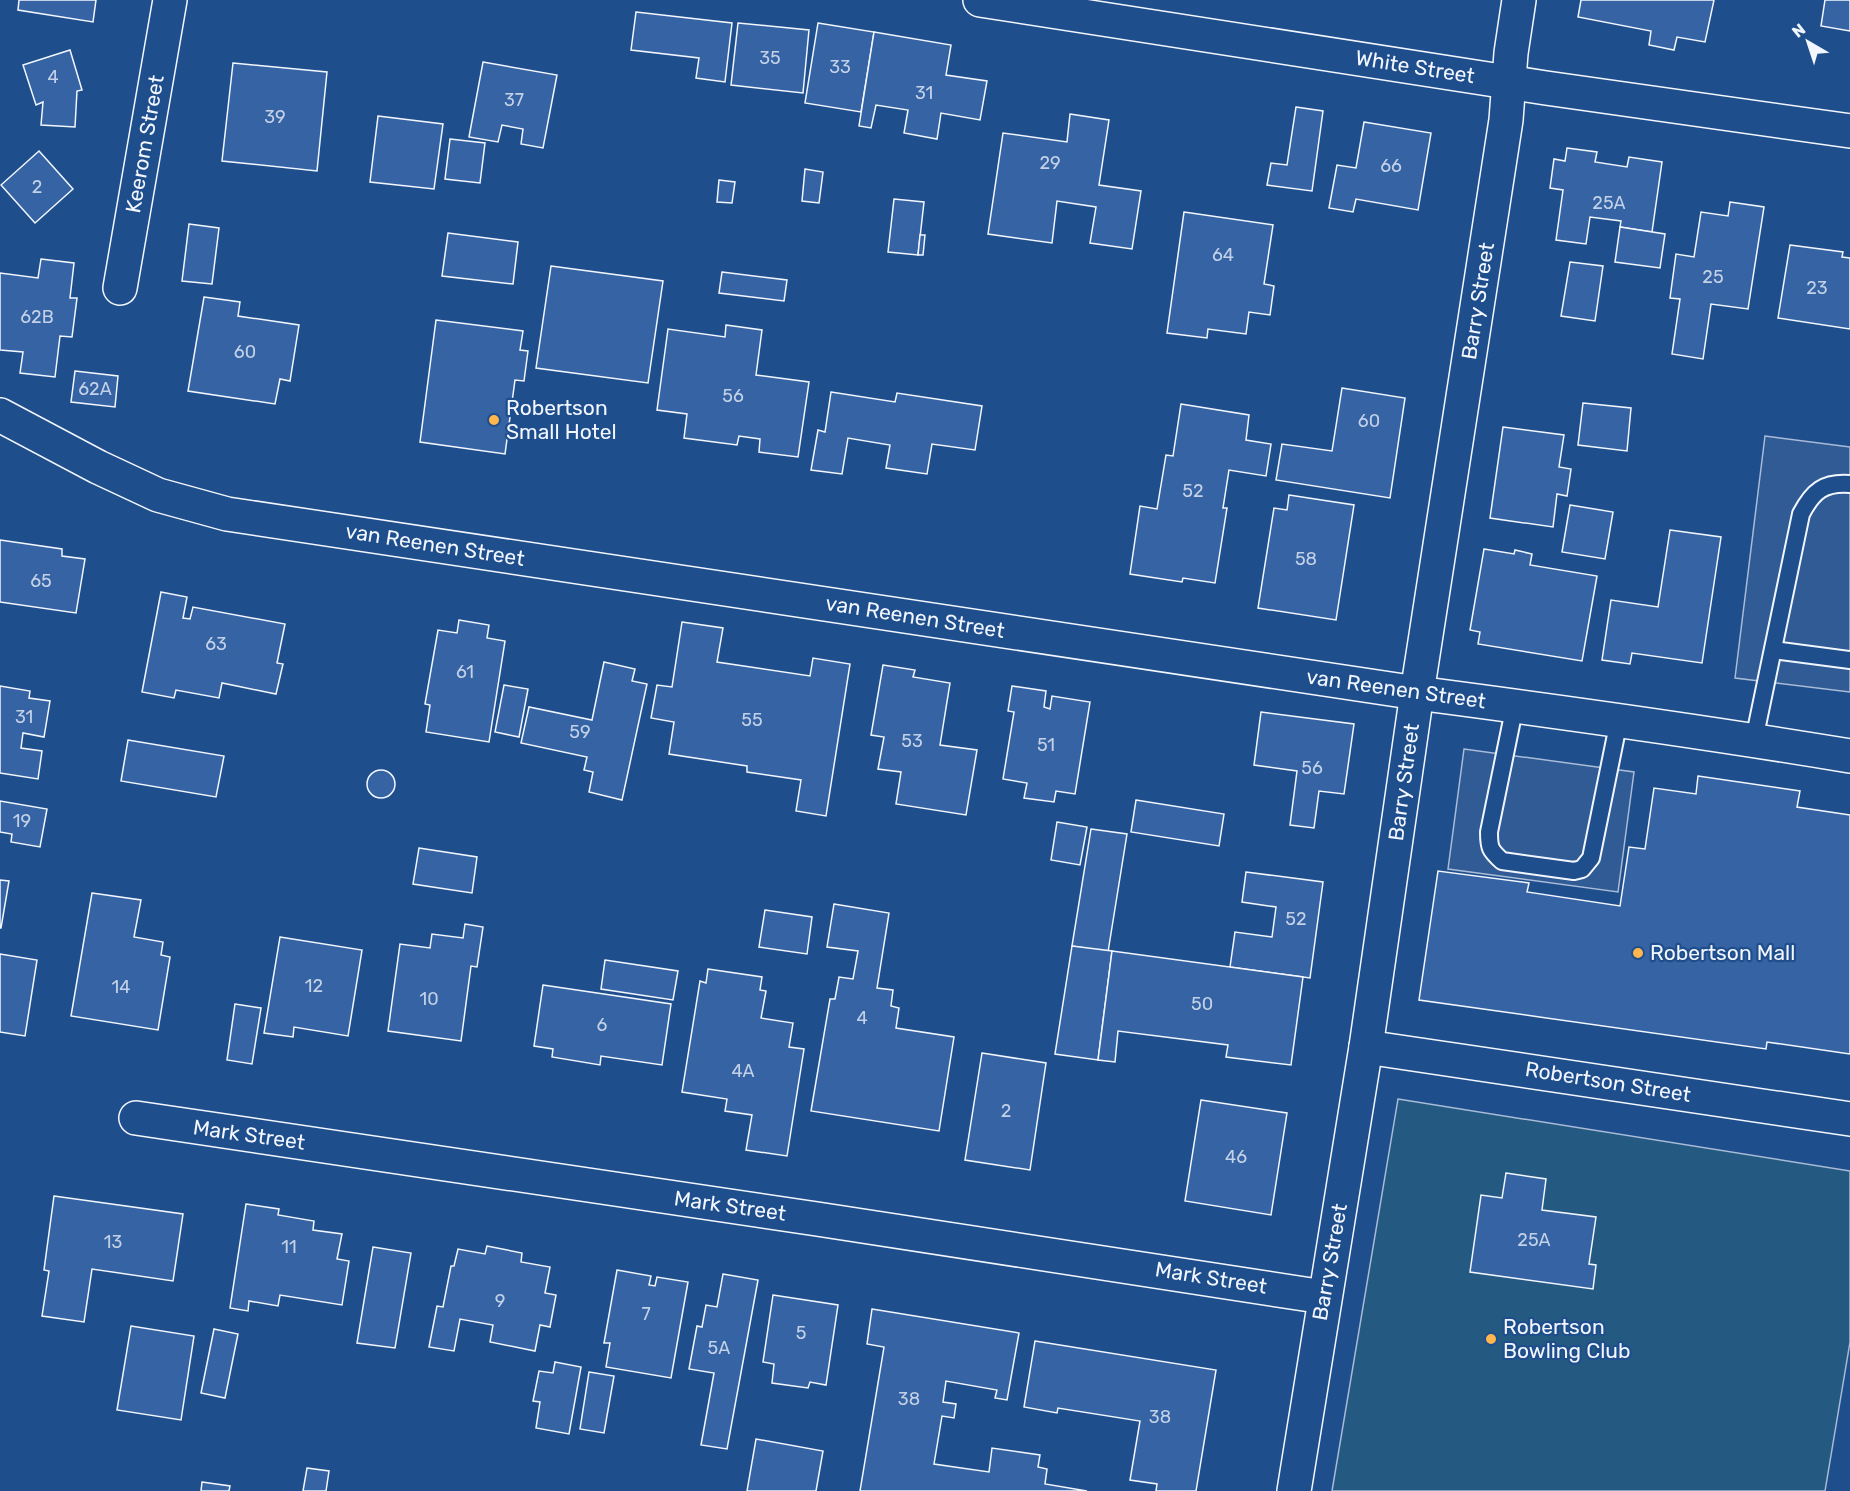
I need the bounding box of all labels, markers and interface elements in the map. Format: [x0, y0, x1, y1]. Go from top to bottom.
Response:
north arrow [1778, 12, 1838, 72]
text: N [1788, 20, 1809, 42]
street label: White Street [1354, 45, 1477, 88]
house number: 35 [759, 47, 781, 69]
house number: 33 [829, 56, 851, 78]
house number: 4 [47, 66, 59, 88]
street label: Keerom Street [120, 73, 169, 215]
house number: 31 [915, 82, 933, 104]
house number: 37 [504, 89, 524, 111]
house number: 39 [264, 106, 286, 128]
house number: 29 [1039, 152, 1061, 174]
house number: 66 [1380, 155, 1402, 177]
house number: 2 [32, 176, 42, 198]
house number: 25A [1592, 192, 1626, 214]
street label: Barry Street [1456, 240, 1499, 361]
house number: 64 [1212, 244, 1234, 266]
house number: 25 [1702, 266, 1724, 288]
house number: 23 [1806, 277, 1828, 299]
house number: 62B [20, 306, 54, 328]
house number: 60 [234, 341, 256, 363]
house number: 62A [78, 378, 112, 400]
house number: 56 [722, 385, 744, 407]
place label: Robertson Small Hotel [506, 395, 617, 444]
house number: 60 [1358, 410, 1380, 432]
marker: Robertson Small Hotel [487, 413, 501, 427]
house number: 52 [1182, 480, 1204, 502]
street label: van Reenen Street [344, 518, 526, 571]
house number: 58 [1295, 548, 1317, 570]
house number: 65 [30, 570, 52, 592]
street label: van Reenen Street [824, 590, 1006, 643]
house number: 63 [205, 633, 227, 655]
house number: 61 [456, 661, 474, 683]
street label: van Reenen Street [1305, 664, 1487, 713]
house number: 31 [15, 706, 33, 728]
house number: 55 [741, 709, 763, 731]
house number: 59 [569, 721, 591, 743]
street label: Barry Street [1383, 722, 1424, 842]
house number: 53 [901, 730, 923, 752]
house number: 51 [1037, 734, 1055, 756]
house number: 56 [1301, 757, 1323, 779]
house number: 19 [13, 810, 31, 832]
house number: 52 [1285, 908, 1307, 930]
place label: Robertson Mall [1650, 940, 1795, 965]
marker: Robertson Mall [1631, 946, 1645, 960]
house number: 12 [305, 975, 323, 997]
house number: 14 [112, 976, 130, 998]
house number: 10 [419, 988, 439, 1010]
house number: 50 [1191, 993, 1213, 1015]
house number: 4 [856, 1007, 868, 1029]
house number: 6 [597, 1014, 608, 1036]
street label: Robertson Street [1523, 1056, 1693, 1107]
house number: 4A [731, 1060, 755, 1082]
house number: 2 [1001, 1100, 1011, 1122]
street label: Mark Street [192, 1114, 307, 1155]
house number: 46 [1225, 1146, 1247, 1168]
street label: Mark Street [673, 1185, 788, 1226]
street label: Barry Street [1307, 1201, 1352, 1322]
house number: 25A [1517, 1229, 1551, 1251]
house number: 13 [104, 1231, 122, 1253]
house number: 11 [281, 1236, 297, 1258]
street label: Mark Street [1153, 1256, 1269, 1299]
house number: 9 [495, 1290, 505, 1312]
house number: 7 [641, 1303, 651, 1325]
place label: Robertson Bowling Club [1503, 1314, 1630, 1363]
house number: 5 [796, 1322, 806, 1344]
marker: Robertson Bowling Club [1484, 1332, 1498, 1346]
house number: 5A [708, 1337, 730, 1359]
house number: 38 [898, 1388, 920, 1410]
house number: 38 [1149, 1406, 1171, 1428]

